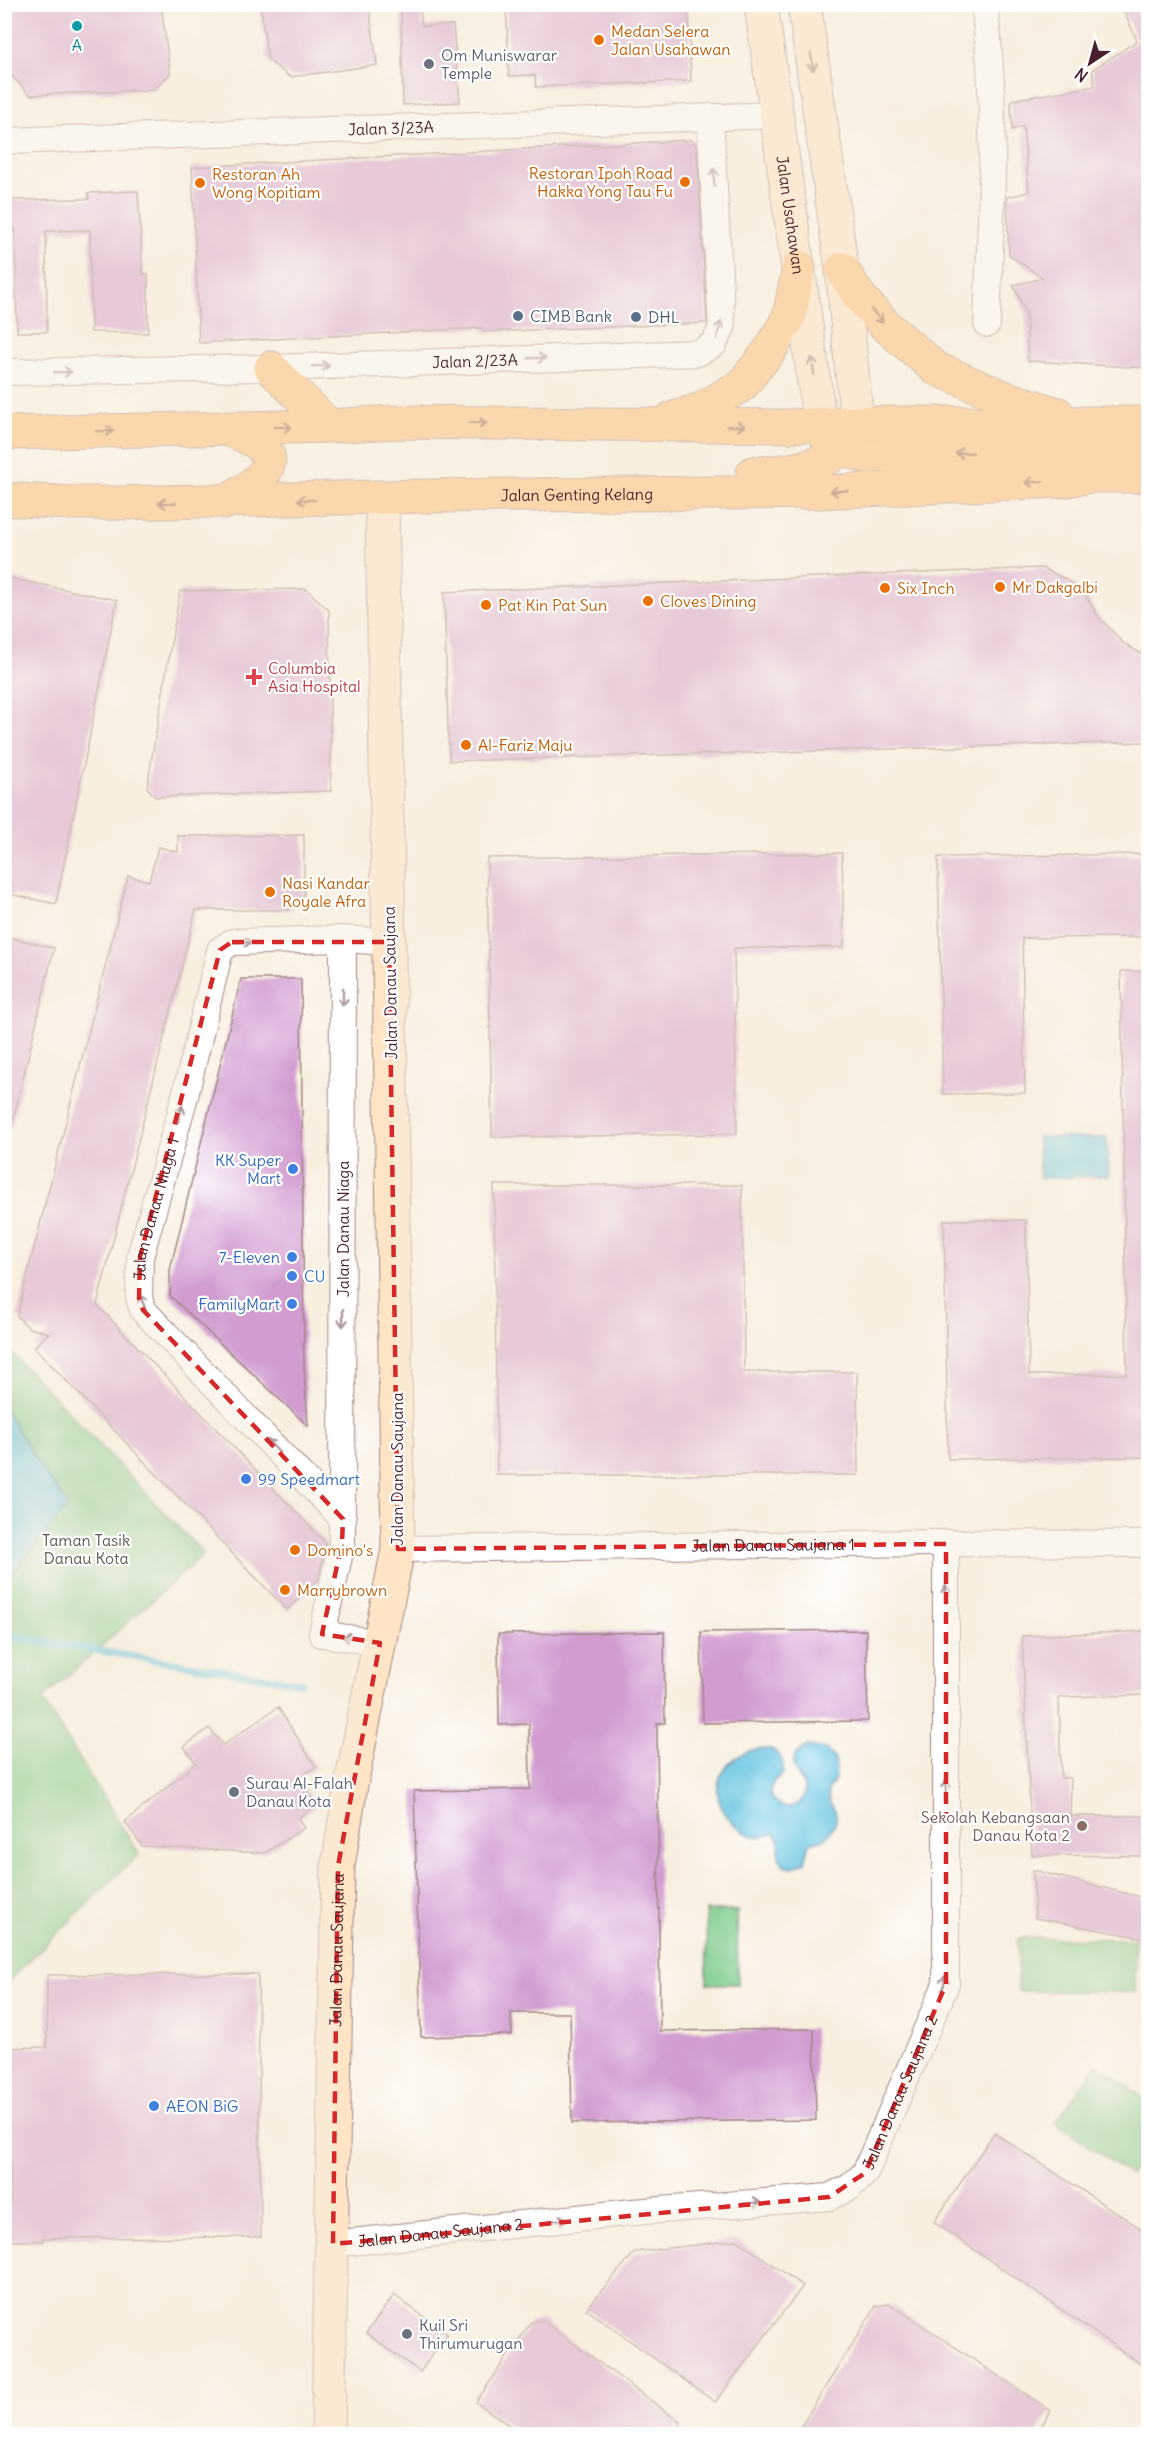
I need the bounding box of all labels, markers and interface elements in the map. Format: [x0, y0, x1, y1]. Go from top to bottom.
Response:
marker: A [70, 19, 84, 33]
place label: Medan Selera Jalan Usahawan [611, 21, 731, 59]
marker: Medan Selera Jalan Usahawan [592, 33, 606, 47]
north arrow [1060, 33, 1120, 93]
place label: A [72, 35, 82, 55]
place label: Om Muniswarar Temple [441, 45, 558, 83]
one-way arrow [807, 52, 818, 72]
marker: Om Muniswarar Temple [422, 57, 436, 71]
text: N [1071, 64, 1092, 86]
street label: Jalan 3/23A [347, 117, 434, 139]
street label: Jalan Usahawan [772, 154, 809, 276]
place label: Restoran Ipoh Road Hakka Yong Tau Fu [529, 163, 673, 201]
place label: Restoran Ah Wong Kopitiam [212, 164, 321, 202]
one-way arrow [708, 167, 719, 187]
marker: Restoran Ipoh Road Hakka Yong Tau Fu [678, 175, 692, 189]
marker: Restoran Ah Wong Kopitiam [193, 176, 207, 190]
place label: CIMB Bank [530, 306, 612, 326]
place label: DHL [648, 307, 680, 327]
one-way arrow [870, 308, 884, 323]
marker: CIMB Bank [511, 309, 525, 323]
marker: DHL [629, 310, 643, 324]
one-way arrow [713, 321, 725, 340]
street label: Jalan 2/23A [432, 349, 518, 372]
one-way arrow [526, 352, 546, 364]
one-way arrow [807, 357, 818, 377]
one-way arrow [310, 361, 330, 372]
one-way arrow [52, 366, 72, 378]
one-way arrow [467, 417, 487, 429]
one-way arrow [725, 420, 745, 432]
one-way arrow [273, 422, 293, 433]
one-way arrow [94, 425, 114, 437]
one-way arrow [955, 448, 975, 459]
one-way arrow [1024, 477, 1044, 488]
street label: Jalan Genting Kelang [500, 484, 653, 505]
one-way arrow [829, 485, 849, 497]
one-way arrow [296, 495, 316, 506]
one-way arrow [158, 497, 178, 509]
place label: Mr Dakgalbi [1012, 577, 1098, 597]
place label: Six Inch [897, 578, 955, 598]
marker: Mr Dakgalbi [993, 580, 1007, 594]
marker: Six Inch [878, 581, 892, 595]
place label: Cloves Dining [660, 591, 757, 611]
marker: Cloves Dining [641, 594, 655, 608]
place label: Pat Kin Pat Sun [498, 595, 607, 615]
marker: Pat Kin Pat Sun [479, 598, 493, 612]
place label: Columbia Asia Hospital [268, 658, 361, 696]
marker: Columbia Asia Hospital [245, 668, 263, 686]
place label: Al-Fariz Maju [478, 735, 573, 755]
marker: Al-Fariz Maju [459, 738, 473, 752]
place label: Nasi Kandar Royale Afra [282, 873, 370, 911]
marker: Nasi Kandar Royale Afra [263, 885, 277, 899]
street label: Jalan Danau Saujana [379, 906, 401, 1060]
one-way arrow [232, 936, 252, 947]
one-way arrow [337, 987, 349, 1007]
one-way arrow [175, 1105, 186, 1124]
street label: Jalan Danau Niaga 1 [129, 1135, 183, 1281]
place label: KK Super Mart [215, 1150, 282, 1188]
street label: Jalan Danau Niaga [333, 1161, 353, 1297]
marker: KK Super Mart [286, 1162, 300, 1176]
place label: 7-Eleven [219, 1247, 280, 1267]
marker: 7-Eleven [285, 1250, 299, 1264]
place label: CU [304, 1266, 325, 1286]
marker: CU [285, 1269, 299, 1283]
place label: FamilyMart [198, 1294, 281, 1314]
one-way arrow [136, 1295, 147, 1313]
marker: FamilyMart [285, 1297, 299, 1311]
one-way arrow [337, 1308, 349, 1328]
street label: Jalan Danau Saujana [387, 1392, 407, 1546]
one-way arrow [266, 1439, 281, 1454]
place label: 99 Speedmart [258, 1469, 361, 1489]
marker: 99 Speedmart [239, 1472, 253, 1486]
park label: Taman Tasik Danau Kota [42, 1530, 130, 1568]
street label: Jalan Danau Saujana 1 [691, 1534, 855, 1556]
place label: Domino's [307, 1540, 373, 1560]
marker: Domino's [288, 1543, 302, 1557]
place label: Marrybrown [297, 1580, 387, 1600]
marker: Marrybrown [278, 1583, 292, 1597]
one-way arrow [940, 1585, 952, 1605]
one-way arrow [341, 1633, 361, 1644]
place label: Surau Al-Falah Danau Kota [246, 1773, 353, 1811]
one-way arrow [940, 1780, 952, 1800]
marker: Surau Al-Falah Danau Kota [227, 1785, 241, 1799]
place label: Sekolah Kebangsaan Danau Kota 2 [921, 1807, 1070, 1845]
marker: Sekolah Kebangsaan Danau Kota 2 [1075, 1819, 1089, 1833]
street label: Jalan Danau Saujana [325, 1873, 348, 2027]
one-way arrow [939, 1975, 950, 1994]
street label: Jalan Danau Saujana 2 [858, 2012, 942, 2172]
place label: AEON BiG [166, 2096, 238, 2116]
marker: AEON BiG [147, 2099, 161, 2113]
one-way arrow [742, 2197, 762, 2208]
street label: Jalan Danau Saujana 2 [357, 2214, 524, 2251]
one-way arrow [547, 2214, 567, 2225]
place label: Kuil Sri Thirumurugan [419, 2315, 523, 2353]
marker: Kuil Sri Thirumurugan [400, 2327, 414, 2341]

